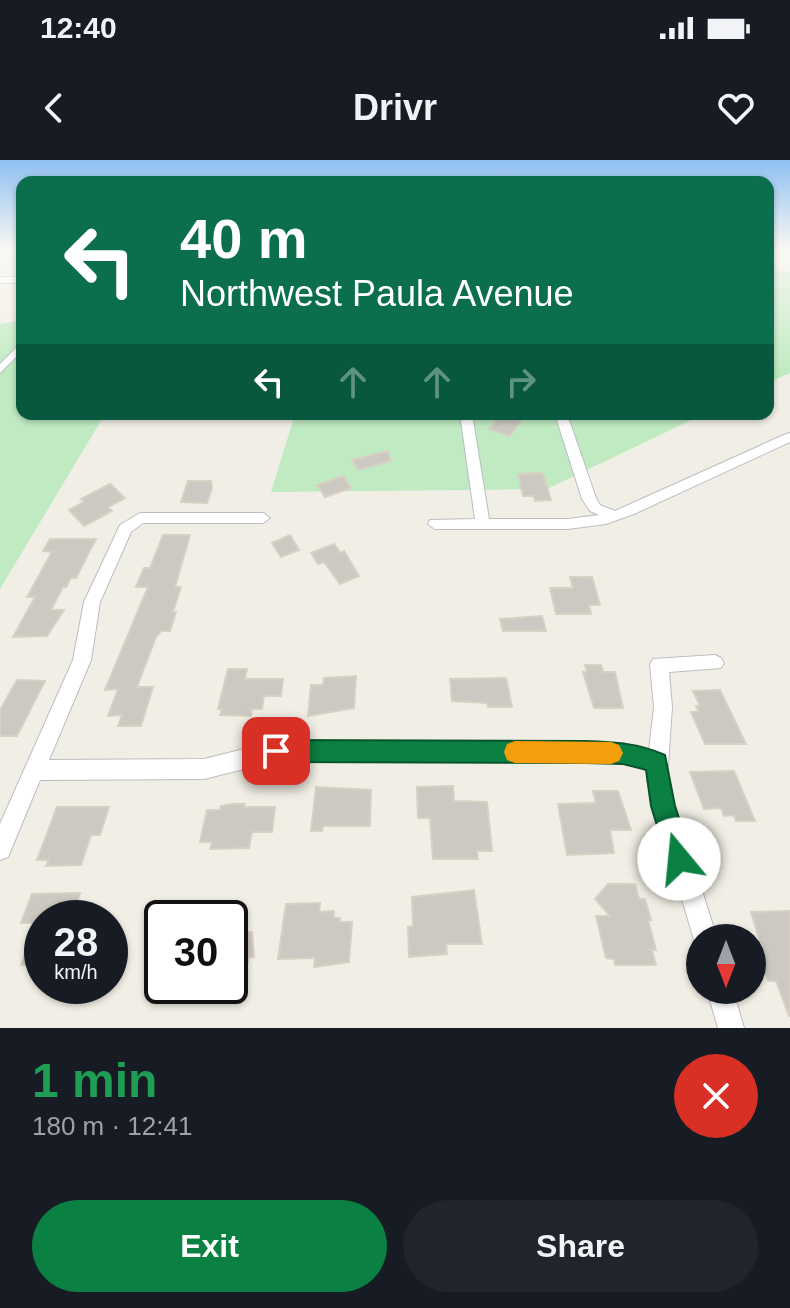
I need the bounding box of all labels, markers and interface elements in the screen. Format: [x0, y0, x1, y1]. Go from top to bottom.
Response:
text: 12:40 [40, 11, 117, 44]
icon: back [32, 86, 76, 130]
icon: heart [714, 86, 758, 130]
text: Drivr [353, 87, 437, 128]
text: 40 m [180, 207, 308, 270]
icon: left [48, 208, 152, 312]
text: Northwest Paula Avenue [180, 273, 574, 314]
icon: left [247, 360, 291, 404]
icon: ahead [331, 360, 375, 404]
icon: ahead [415, 360, 459, 404]
icon: right [499, 360, 543, 404]
pin [242, 717, 310, 785]
icon: arrive [254, 729, 298, 773]
position arrow [637, 817, 721, 901]
speed limit sign: 30 [144, 900, 248, 1004]
text: 28 [54, 920, 98, 964]
north arrow [686, 924, 766, 1004]
map controls [686, 924, 766, 1004]
text: km/h [54, 961, 98, 983]
text: 1 min [32, 1054, 157, 1107]
button: close [674, 1054, 758, 1138]
text: 180 m · 12:41 [32, 1111, 192, 1141]
button: Exit [32, 1200, 387, 1292]
button: Share [403, 1200, 758, 1292]

